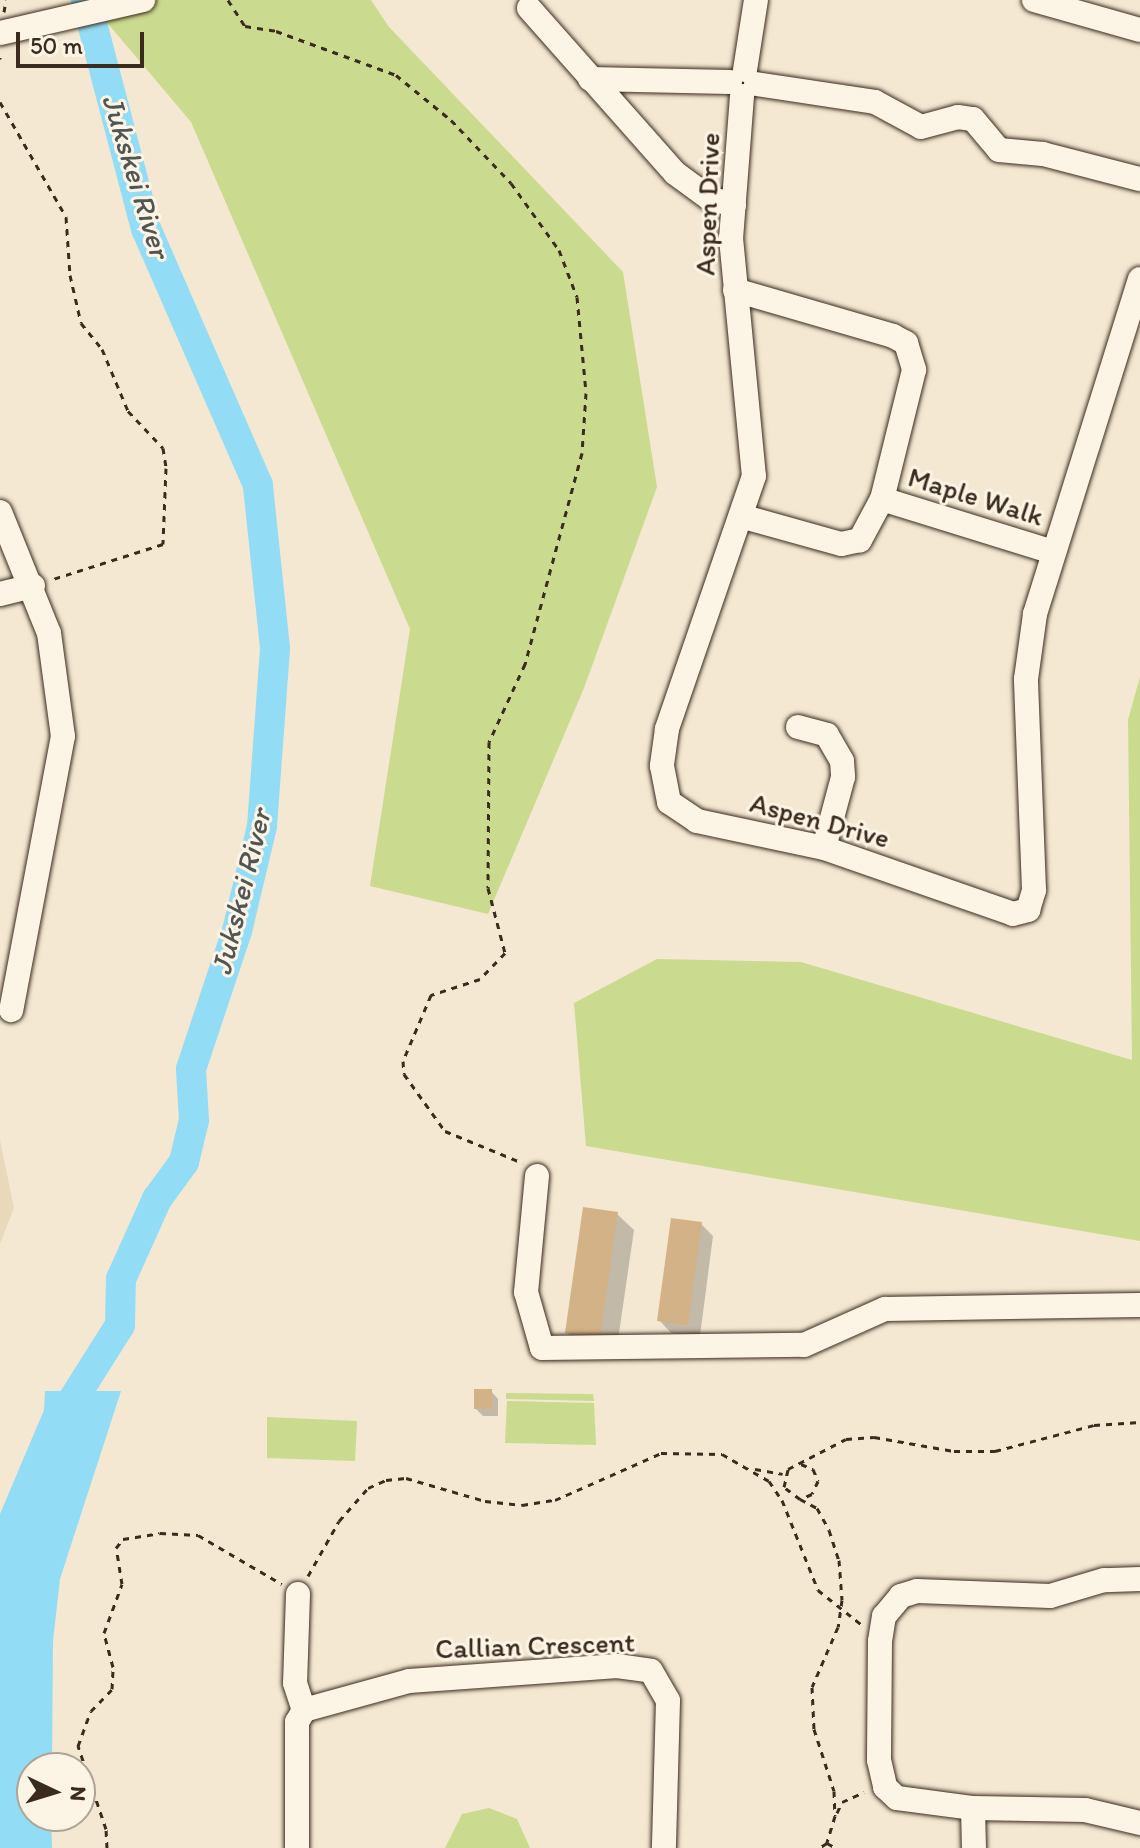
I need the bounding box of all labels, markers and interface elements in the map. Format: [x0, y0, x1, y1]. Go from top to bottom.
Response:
scale bar [20, 16, 148, 66]
text: 50 m [30, 31, 83, 60]
water label: Jukskei River [94, 90, 178, 262]
street label: Aspen Drive [688, 132, 726, 276]
street label: Maple Walk [905, 460, 1047, 532]
street label: Aspen Drive [747, 785, 893, 855]
water label: Jukskei River [203, 806, 279, 978]
street label: Callian Crescent [435, 1625, 635, 1665]
north arrow [16, 1752, 96, 1832]
text: N [64, 1785, 92, 1802]

